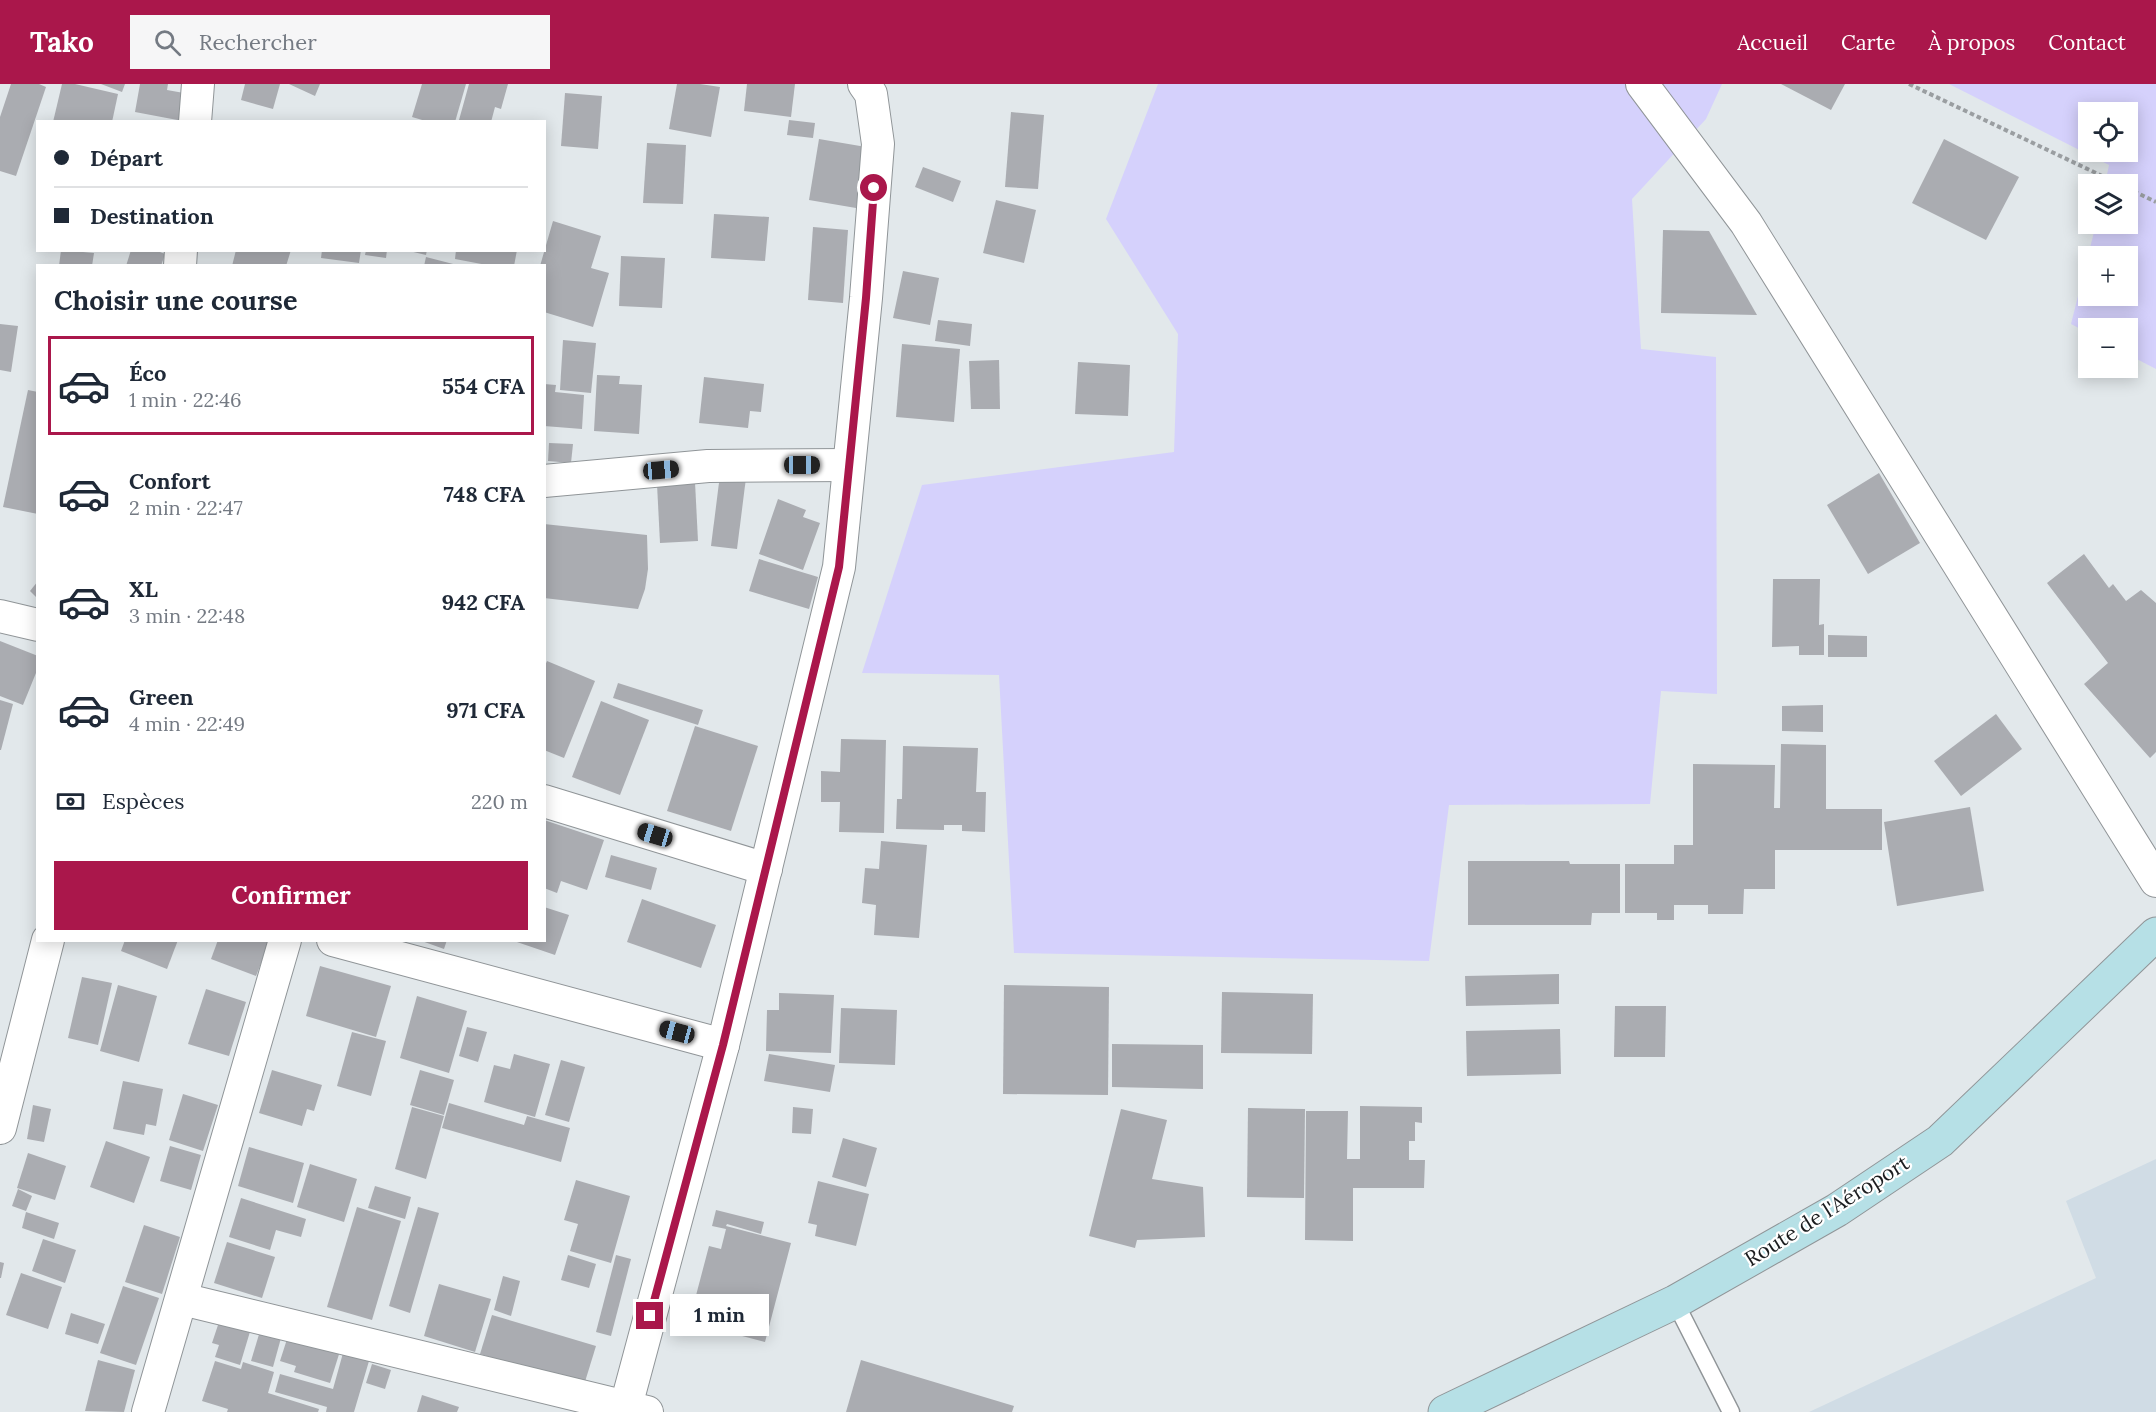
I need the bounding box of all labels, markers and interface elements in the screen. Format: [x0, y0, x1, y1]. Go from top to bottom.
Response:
search box [130, 15, 550, 69]
text: Tako [30, 24, 94, 60]
icon: search [151, 26, 184, 59]
text: Rechercher [199, 28, 317, 56]
text: Accueil [1737, 29, 1808, 56]
text: Carte [1841, 29, 1895, 56]
text: À propos [1928, 29, 2015, 56]
text: Contact [2048, 29, 2126, 56]
map controls [2078, 102, 2138, 378]
button: locate [2078, 102, 2138, 162]
text: Départ [90, 144, 163, 172]
route start [860, 174, 887, 201]
button: layers [2078, 174, 2138, 234]
text: Destination [90, 202, 214, 230]
button: + [2078, 246, 2138, 306]
text: Choisir une course [54, 283, 297, 317]
button: − [2078, 318, 2138, 378]
icon: car [57, 359, 111, 413]
text: Éco [129, 359, 166, 387]
text: 554 CFA [442, 372, 525, 400]
text: 1 min · 22:46 [129, 387, 242, 412]
car [784, 456, 820, 474]
car [642, 459, 680, 481]
icon: car [57, 467, 111, 521]
text: Confort [129, 467, 211, 495]
text: 748 CFA [443, 480, 525, 508]
text: 2 min · 22:47 [129, 495, 243, 520]
icon: car [57, 575, 111, 629]
text: XL [129, 575, 158, 603]
text: 942 CFA [442, 588, 525, 616]
text: 3 min · 22:48 [129, 603, 245, 628]
icon: car [57, 683, 111, 737]
text: Green [129, 683, 194, 711]
text: 971 CFA [446, 696, 525, 724]
text: 4 min · 22:49 [129, 711, 245, 736]
icon: cash [54, 785, 87, 818]
text: Espèces [102, 787, 185, 815]
text: 220 m [471, 789, 528, 814]
car [635, 821, 675, 849]
button: Confirmer [54, 861, 528, 930]
car [657, 1019, 697, 1045]
street label: Route de l'Aéroport [1739, 1148, 1915, 1272]
callout: 1 min [671, 1295, 770, 1337]
route end [636, 1302, 663, 1329]
text: 1 min [694, 1302, 745, 1327]

